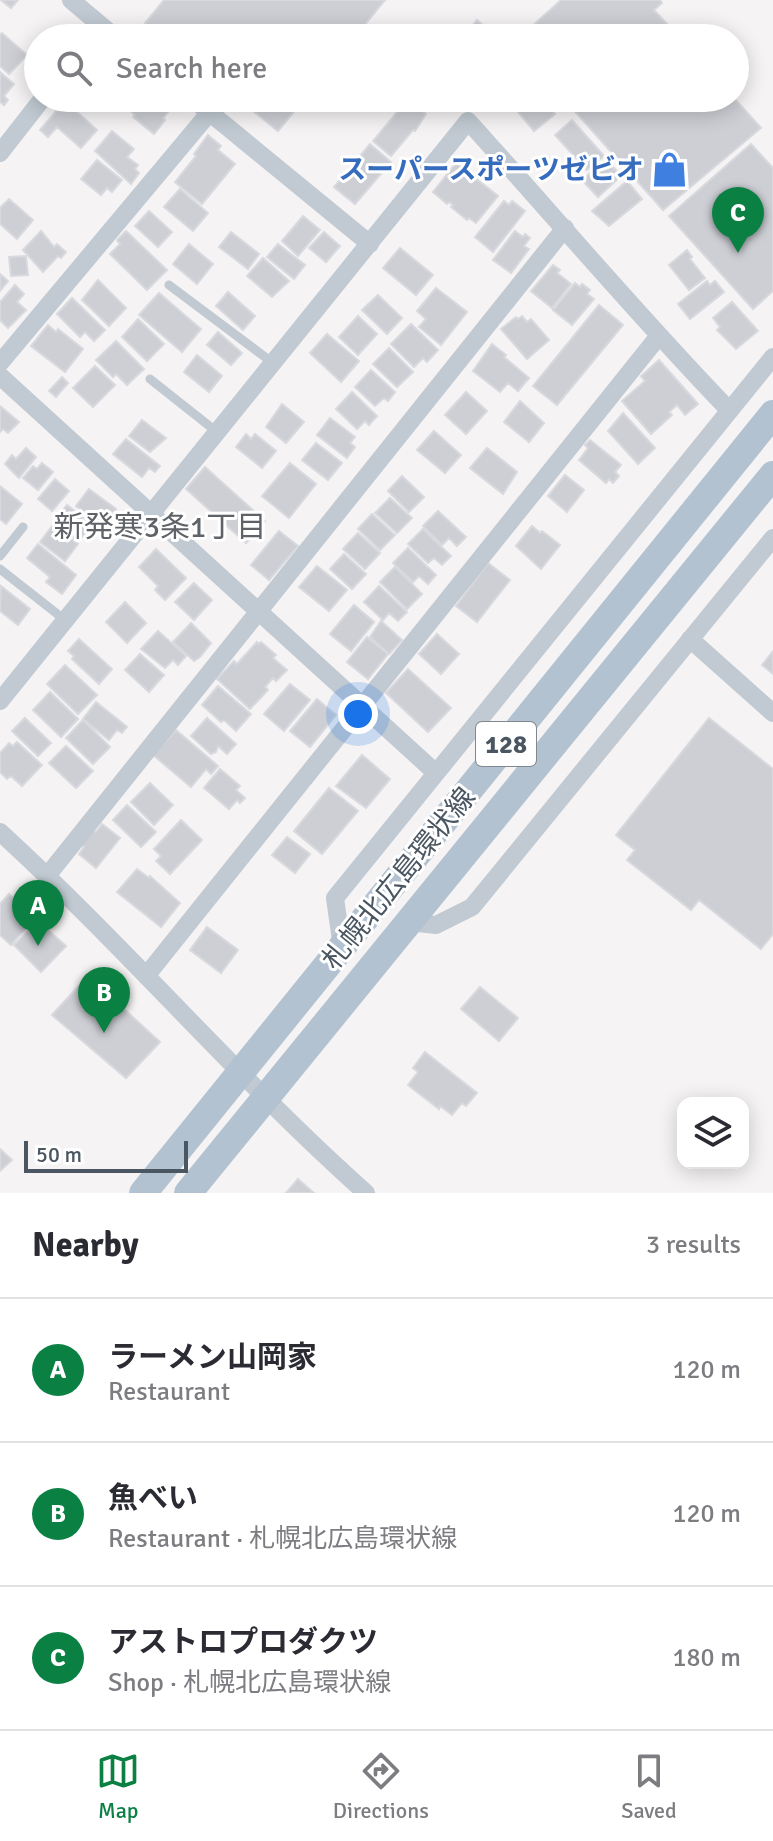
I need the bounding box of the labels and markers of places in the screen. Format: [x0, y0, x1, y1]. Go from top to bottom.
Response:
shop icon: スーパースポーツゼビオ [651, 150, 689, 188]
place label: スーパースポーツゼビオ [338, 153, 644, 187]
pin: C [712, 187, 764, 253]
pin: A [12, 880, 64, 946]
pin: B [78, 967, 130, 1033]

